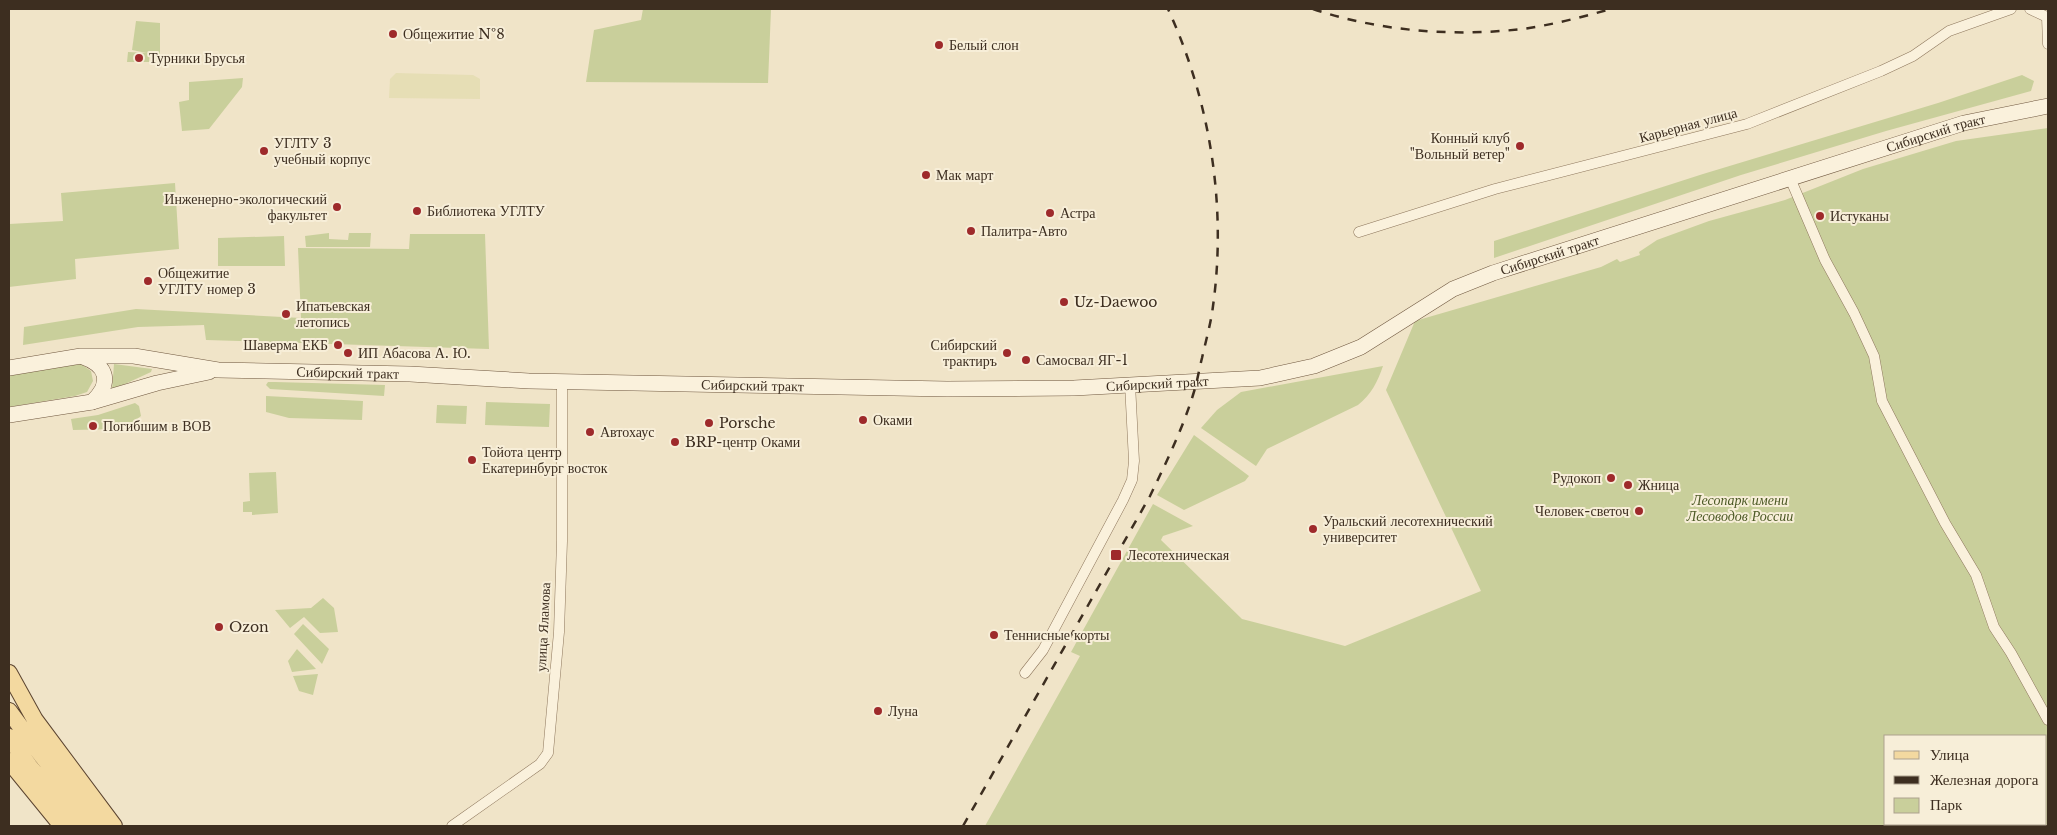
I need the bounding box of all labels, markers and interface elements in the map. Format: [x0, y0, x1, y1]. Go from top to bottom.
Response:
place label: Общежитие №8 [403, 25, 505, 43]
marker: Общежитие №8 [387, 28, 399, 40]
place label: Белый слон [949, 36, 1019, 54]
marker: Белый слон [933, 39, 945, 51]
place label: Турники Брусья [149, 49, 246, 67]
marker: Турники Брусья [133, 52, 145, 64]
street label: Карьерная улица [1637, 103, 1740, 147]
street label: Сибирский тракт [1884, 110, 1987, 156]
place label: Конный клуб "Вольный ветер" [1410, 129, 1510, 163]
place label: УГЛТУ 3 учебный корпус [274, 134, 371, 168]
marker: Конный клуб "Вольный ветер" [1514, 140, 1526, 152]
marker: УГЛТУ 3 учебный корпус [258, 145, 270, 157]
place label: Мак март [936, 166, 993, 184]
marker: Мак март [920, 169, 932, 181]
place label: Инженерно-экологический факультет [164, 190, 327, 224]
marker: Инженерно-экологический факультет [331, 201, 343, 213]
place label: Библиотека УГЛТУ [427, 202, 545, 220]
place label: Астра [1060, 204, 1096, 222]
marker: Библиотека УГЛТУ [411, 205, 423, 217]
marker: Астра [1044, 207, 1056, 219]
place label: Истуканы [1830, 207, 1890, 225]
marker: Истуканы [1814, 210, 1826, 222]
place label: Палитра-Авто [981, 222, 1067, 240]
marker: Палитра-Авто [965, 225, 977, 237]
street label: Сибирский тракт [1498, 231, 1601, 279]
place label: Общежитие УГЛТУ номер 3 [158, 264, 256, 298]
marker: Общежитие УГЛТУ номер 3 [142, 275, 154, 287]
place label: Uz-Daewoo [1074, 293, 1158, 311]
marker: Uz-Daewoo [1058, 296, 1070, 308]
place label: Ипатьевская летопись [296, 297, 371, 331]
marker: Ипатьевская летопись [280, 308, 292, 320]
place label: Шаверма ЕКБ [243, 336, 328, 354]
place label: Сибирский трактиръ [931, 336, 998, 370]
marker: Шаверма ЕКБ [332, 339, 344, 351]
place label: ИП Абасова А. Ю. [358, 344, 471, 362]
marker: ИП Абасова А. Ю. [342, 347, 354, 359]
marker: Сибирский трактиръ [1001, 347, 1013, 359]
place label: Самосвал ЯГ-1 [1036, 351, 1128, 369]
marker: Самосвал ЯГ-1 [1020, 354, 1032, 366]
street label: Сибирский тракт [296, 363, 399, 383]
street label: Сибирский тракт [1106, 372, 1209, 395]
street label: Сибирский тракт [701, 375, 804, 395]
place label: Оками [873, 411, 913, 429]
place label: Porsche [719, 414, 776, 432]
marker: Оками [857, 414, 869, 426]
place label: Погибшим в ВОВ [103, 417, 211, 435]
marker: Porsche [703, 417, 715, 429]
marker: Погибшим в ВОВ [87, 420, 99, 432]
place label: Автохаус [600, 423, 655, 441]
marker: Автохаус [584, 426, 596, 438]
place label: BRP-центр Оками [685, 433, 801, 451]
marker: BRP-центр Оками [669, 436, 681, 448]
place label: Тойота центр Екатеринбург восток [482, 443, 608, 477]
marker: Тойота центр Екатеринбург восток [466, 454, 478, 466]
place label: Рудокоп [1552, 469, 1601, 487]
marker: Рудокоп [1605, 472, 1617, 484]
place label: Жница [1638, 476, 1680, 494]
marker: Жница [1622, 479, 1634, 491]
park label: Лесопарк имени Лесоводов России [1686, 491, 1793, 525]
place label: Человек-светоч [1535, 502, 1629, 520]
marker: Человек-светоч [1633, 505, 1645, 517]
place label: Уральский лесотехнический университет [1323, 512, 1493, 546]
marker: Уральский лесотехнический университет [1307, 523, 1319, 535]
place label: Лесотехническая [1127, 546, 1230, 564]
marker: Лесотехническая [1109, 548, 1123, 562]
street label: улица Яламова [532, 581, 554, 672]
place label: Ozon [229, 618, 269, 636]
marker: Ozon [213, 621, 225, 633]
place label: Теннисные корты [1004, 626, 1110, 644]
marker: Теннисные корты [988, 629, 1000, 641]
place label: Луна [888, 702, 919, 720]
marker: Луна [872, 705, 884, 717]
legend [1884, 735, 2047, 825]
text: Улица [1930, 745, 1969, 764]
text: Железная дорога [1930, 770, 2039, 789]
text: Парк [1930, 795, 1963, 814]

